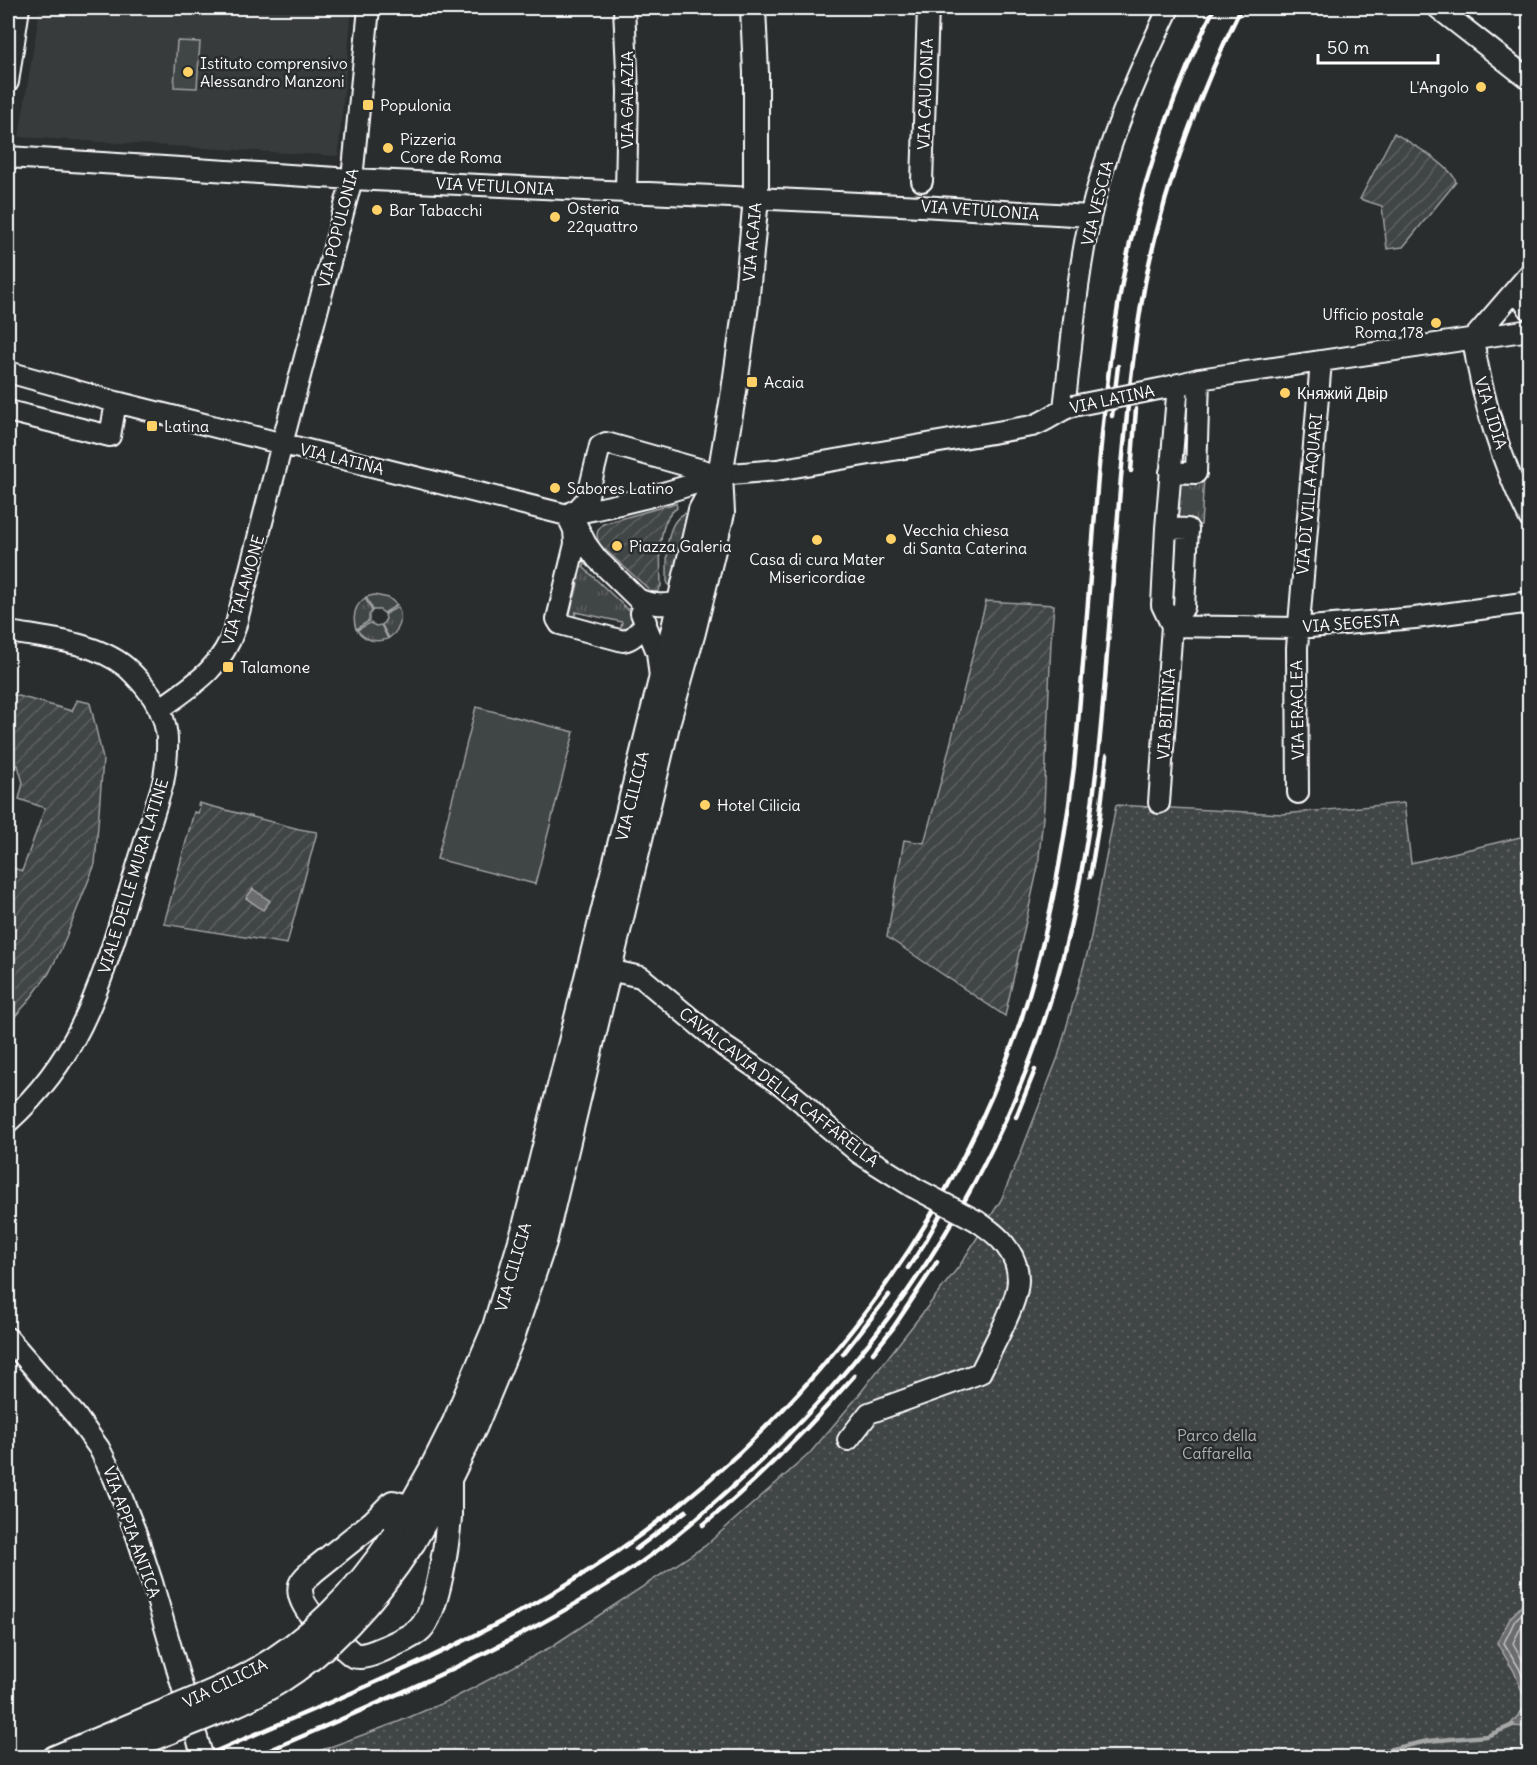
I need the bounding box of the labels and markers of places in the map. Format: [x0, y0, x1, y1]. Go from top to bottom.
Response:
place label: Istituto comprensivo Alessandro Manzoni [200, 53, 348, 91]
marker: Istituto comprensivo Alessandro Manzoni [181, 65, 195, 79]
place label: L'Angolo [1409, 77, 1469, 97]
marker: L'Angolo [1474, 80, 1488, 94]
place label: Populonia [380, 95, 451, 115]
marker: Populonia [361, 98, 375, 112]
place label: Pizzeria Core de Roma [400, 129, 502, 167]
marker: Pizzeria Core de Roma [381, 141, 395, 155]
place label: Osteria 22quattro [567, 198, 638, 236]
place label: Bar Tabacchi [389, 200, 482, 220]
marker: Bar Tabacchi [370, 203, 384, 217]
marker: Osteria 22quattro [548, 210, 562, 224]
place label: Ufficio postale Roma 178 [1322, 304, 1424, 342]
marker: Ufficio postale Roma 178 [1429, 316, 1443, 330]
place label: Acaia [764, 372, 804, 392]
marker: Acaia [745, 375, 759, 389]
place label: Княжий Двір [1297, 383, 1388, 403]
marker: Княжий Двір [1278, 386, 1292, 400]
place label: Latina [164, 416, 209, 436]
marker: Latina [145, 419, 159, 433]
place label: Sabores Latino [567, 478, 674, 498]
marker: Sabores Latino [548, 481, 562, 495]
place label: Vecchia chiesa di Santa Caterina [903, 520, 1027, 558]
marker: Vecchia chiesa di Santa Caterina [884, 532, 898, 546]
marker: Casa di cura Mater Misericordiae [810, 533, 824, 547]
place label: Piazza Galeria [629, 536, 732, 556]
marker: Piazza Galeria [610, 539, 624, 553]
place label: Casa di cura Mater Misericordiae [749, 549, 885, 587]
place label: Talamone [240, 657, 310, 677]
marker: Talamone [221, 660, 235, 674]
place label: Hotel Cilicia [717, 795, 801, 815]
marker: Hotel Cilicia [698, 798, 712, 812]

